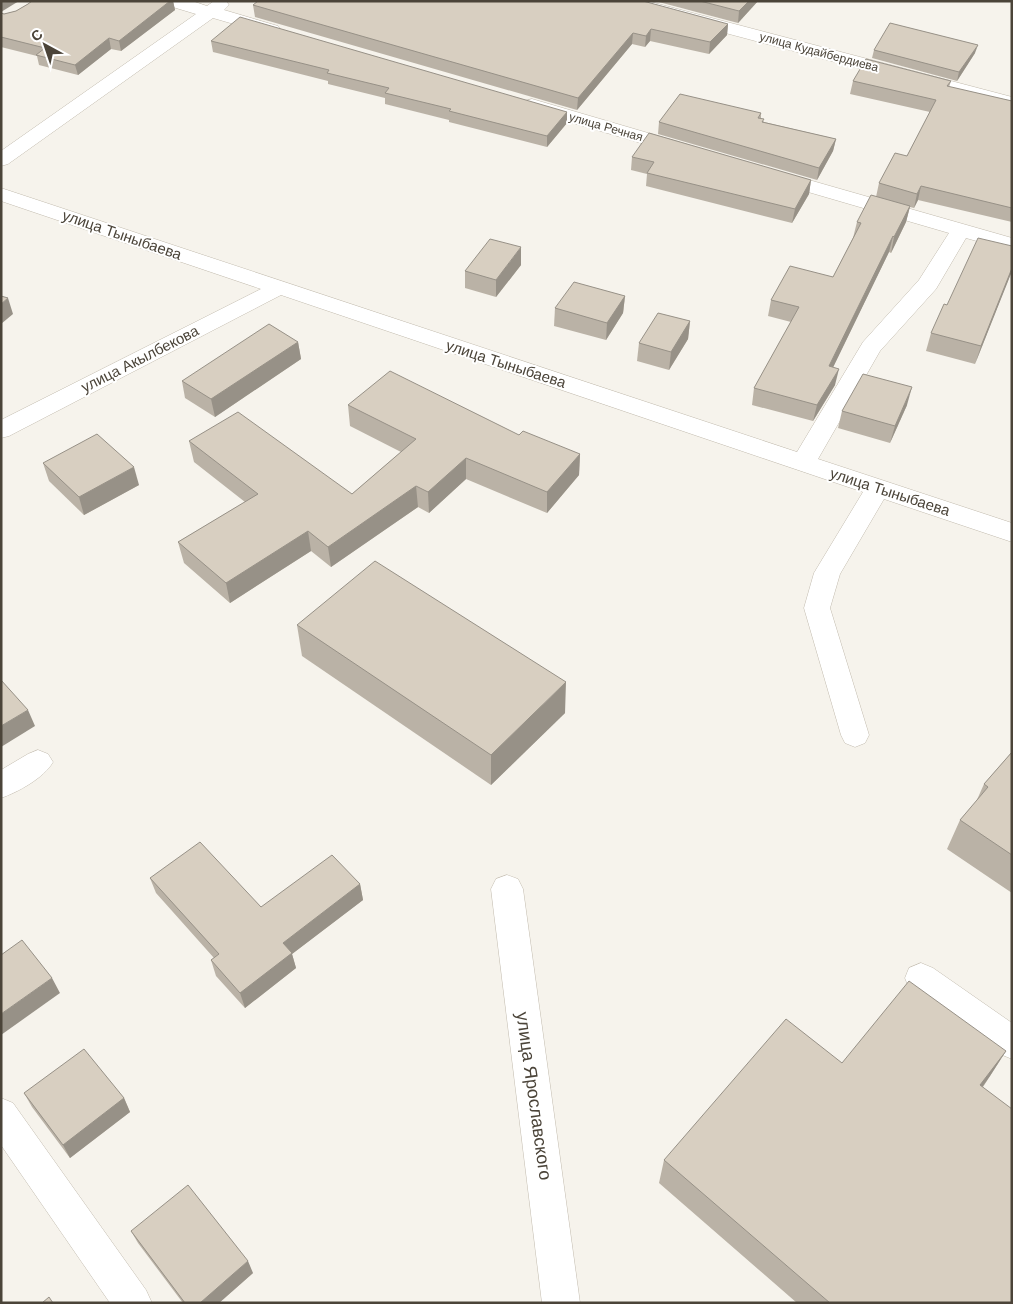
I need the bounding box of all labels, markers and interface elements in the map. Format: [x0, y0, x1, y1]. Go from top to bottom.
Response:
north arrow [20, 20, 70, 70]
text: С [28, 26, 46, 44]
street label: улица Кудайбердиева [758, 29, 880, 75]
street label: улица Речная [567, 110, 645, 144]
street label: улица Тыныбаева [60, 206, 185, 263]
street label: улица Акылбекова [78, 321, 202, 396]
street label: улица Тыныбаева [444, 336, 569, 391]
street label: улица Тыныбаева [828, 464, 953, 519]
street label: улица Ярославского [512, 1011, 556, 1181]

